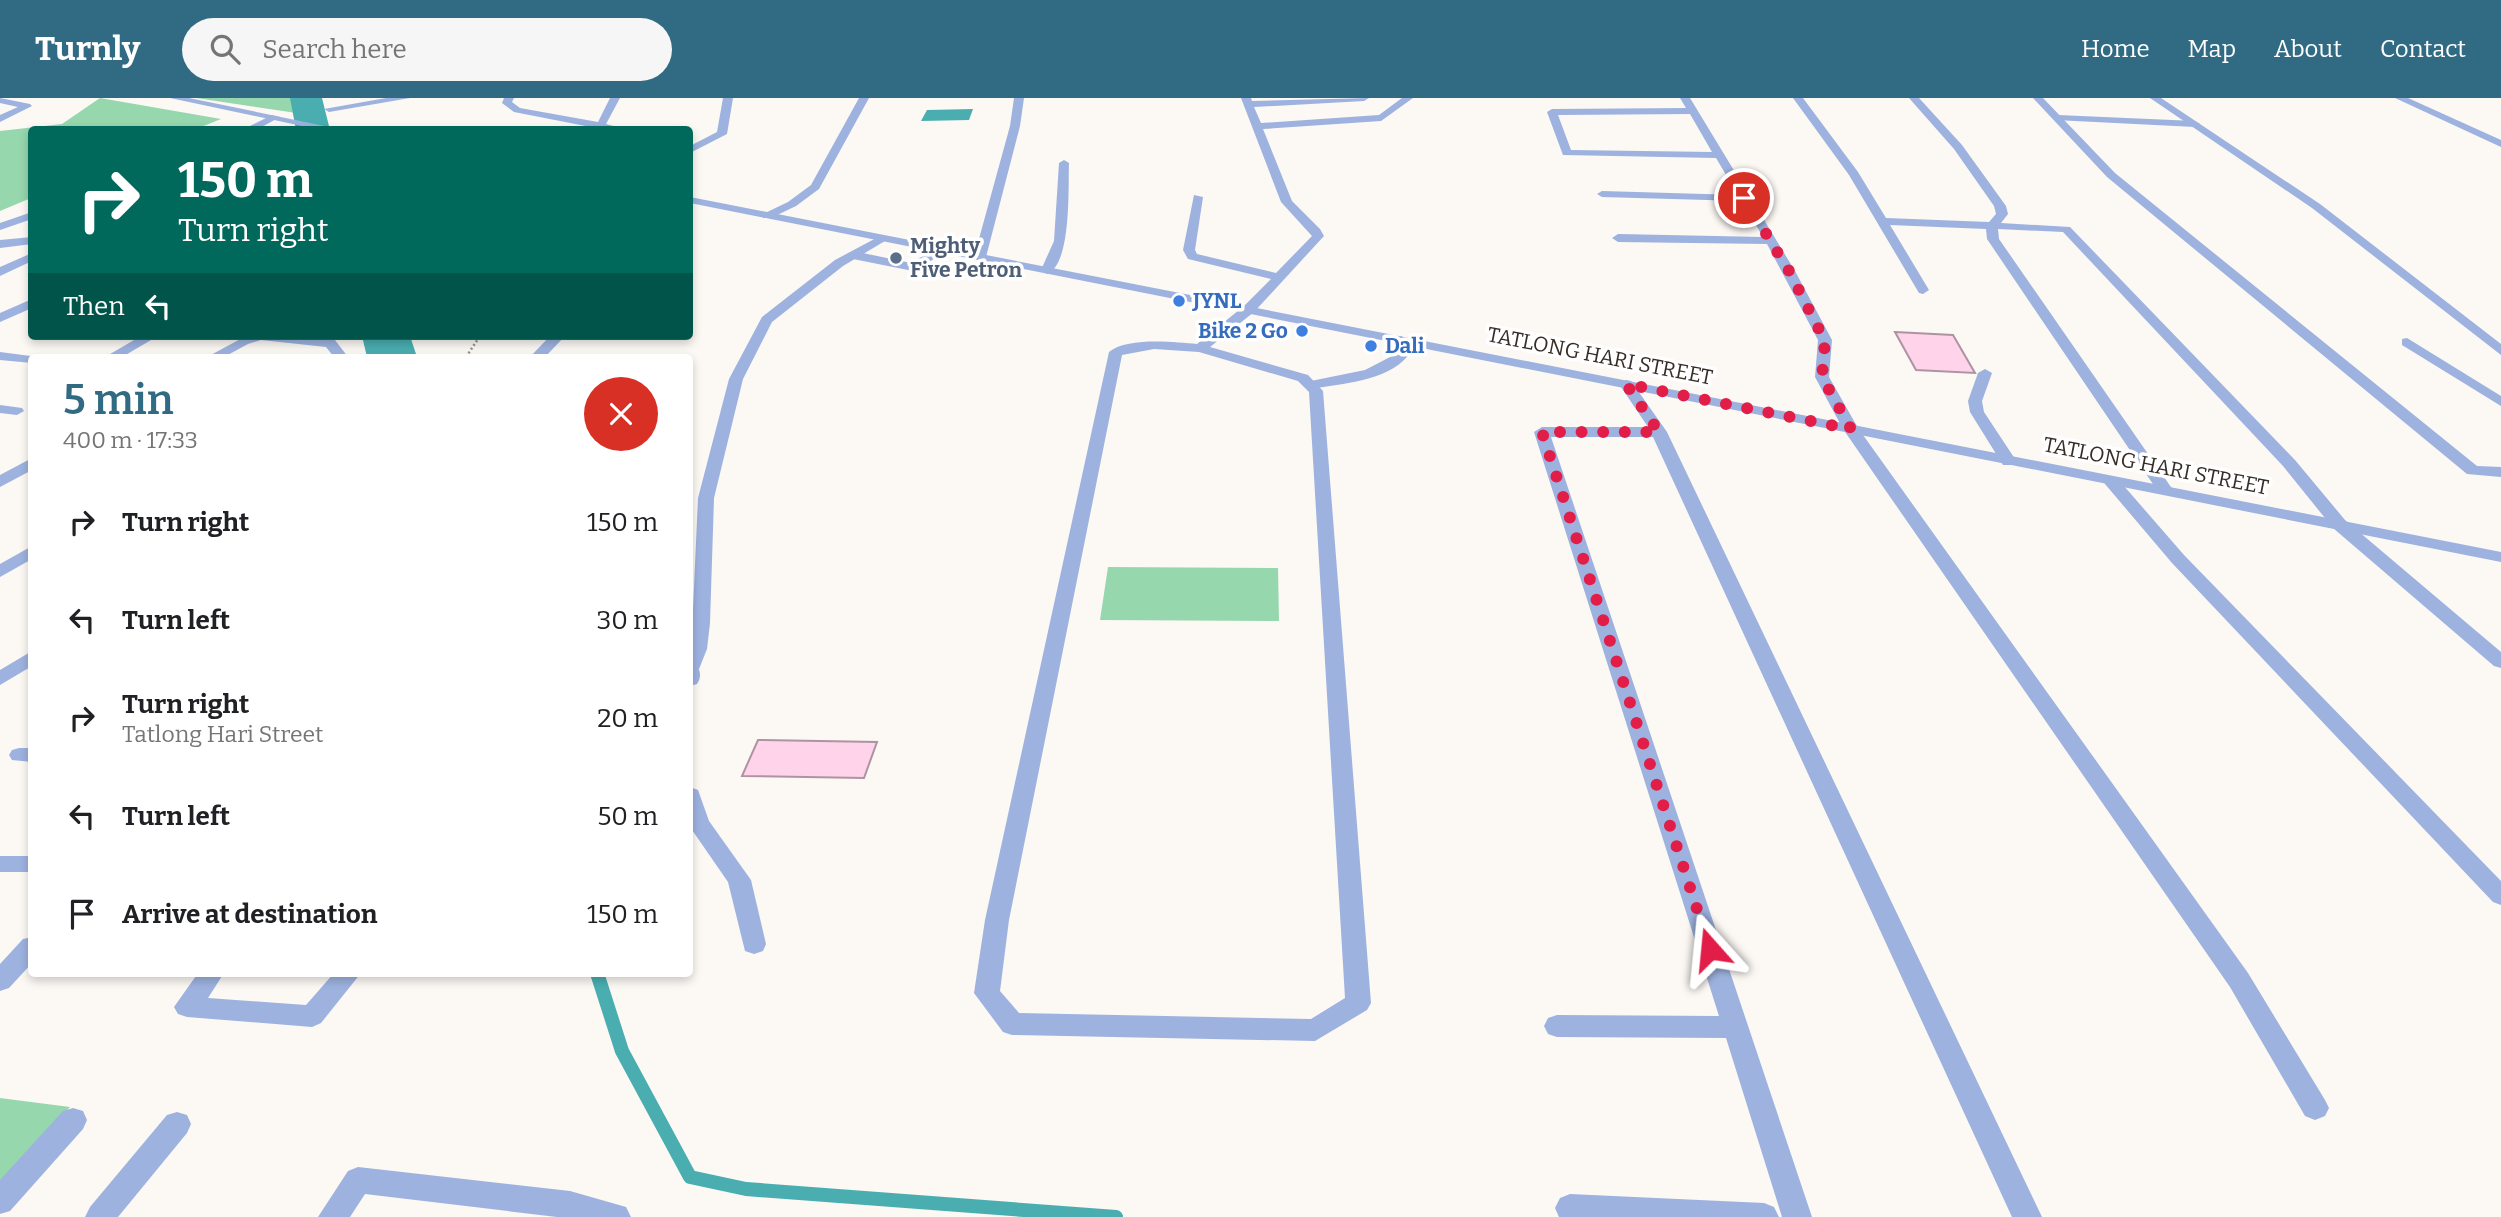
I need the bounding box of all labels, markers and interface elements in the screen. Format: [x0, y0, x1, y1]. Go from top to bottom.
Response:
search box [182, 18, 672, 81]
text: Turnly [35, 29, 140, 69]
icon: search [206, 30, 244, 68]
text: Search here [262, 34, 407, 65]
text: Home [2081, 35, 2150, 63]
text: Map [2188, 35, 2236, 63]
text: About [2274, 35, 2342, 63]
text: Contact [2380, 35, 2466, 63]
text: 150 m [178, 151, 313, 210]
icon: right [63, 154, 154, 245]
pin [1714, 168, 1774, 228]
icon: arrive [1725, 179, 1763, 217]
text: Turn right [178, 211, 329, 249]
place label: Mighty Five Petron [910, 233, 1022, 283]
marker: Mighty Five Petron [888, 250, 904, 266]
icon: left [139, 287, 177, 325]
place label: JYNL [1192, 288, 1242, 314]
text: Then [63, 291, 125, 322]
marker: JYNL [1171, 293, 1187, 309]
place label: Bike 2 Go [1198, 318, 1288, 344]
street label: TATLONG HARI STREET [1485, 321, 1715, 391]
marker: Bike 2 Go [1294, 323, 1310, 339]
place label: Dali [1385, 333, 1425, 359]
marker: Dali [1363, 338, 1379, 354]
text: 5 min [63, 375, 174, 425]
button: close [584, 377, 658, 451]
text: 400 m · 17:33 [63, 426, 198, 454]
street label: TATLONG HARI STREET [2041, 431, 2271, 501]
icon: right [63, 503, 101, 541]
text: Turn right [122, 507, 249, 538]
text: 150 m [587, 507, 658, 538]
icon: left [63, 601, 101, 639]
text: Turn left [122, 605, 230, 636]
text: 30 m [597, 605, 658, 636]
text: Turn right [122, 689, 249, 720]
icon: right [63, 699, 101, 737]
text: 20 m [597, 703, 658, 734]
text: Tatlong Hari Street [122, 720, 323, 748]
icon: left [63, 797, 101, 835]
text: Turn left [122, 801, 230, 832]
text: 50 m [597, 801, 658, 832]
icon: arrive [63, 895, 101, 933]
text: Arrive at destination [122, 899, 377, 930]
text: 150 m [587, 899, 658, 930]
position arrow [1673, 912, 1747, 986]

